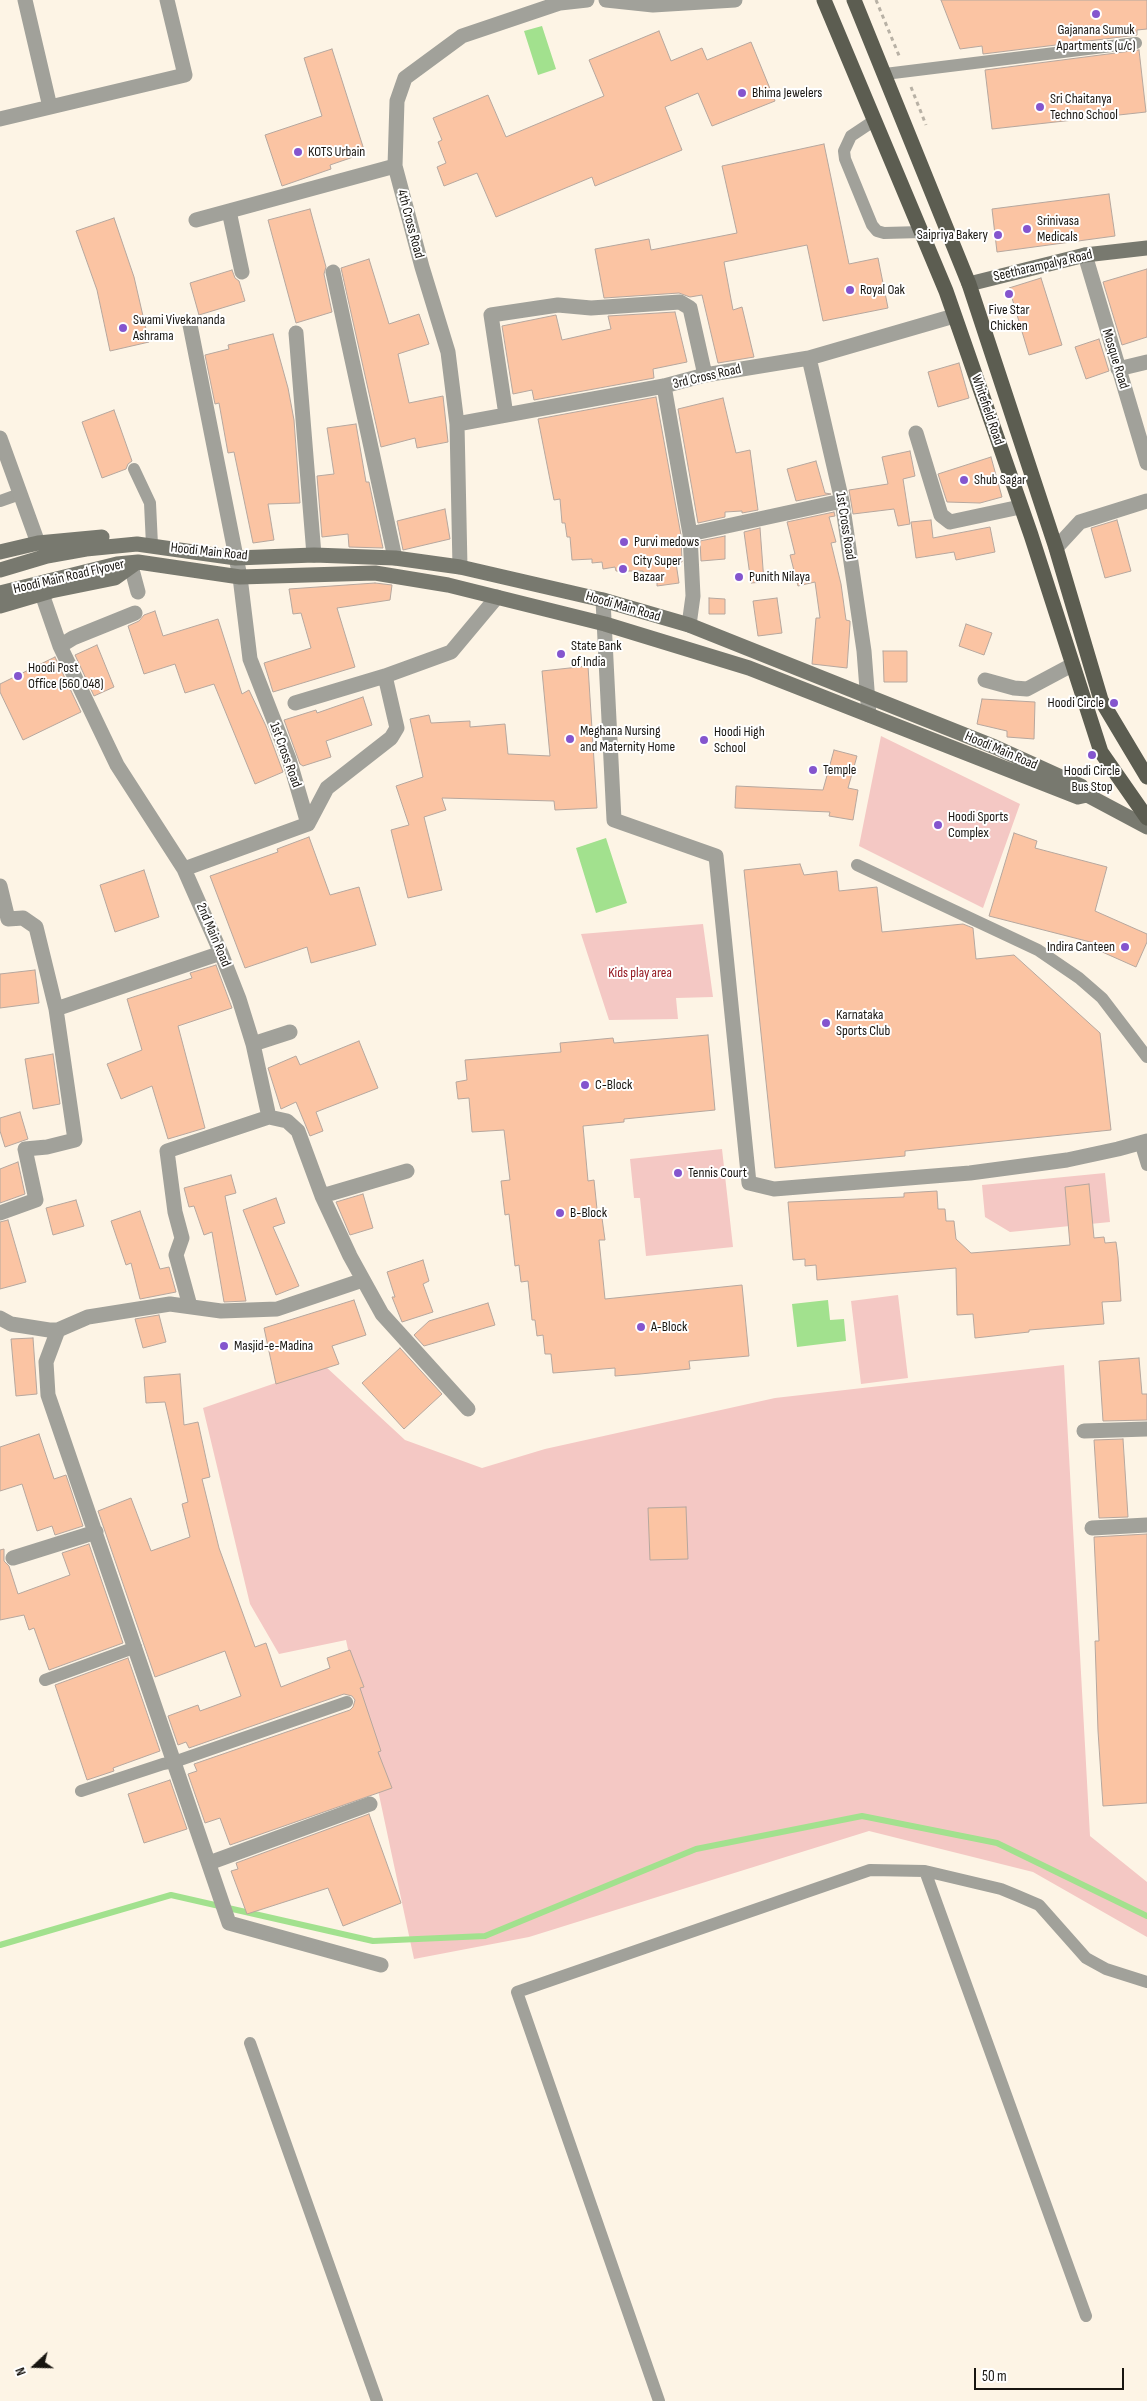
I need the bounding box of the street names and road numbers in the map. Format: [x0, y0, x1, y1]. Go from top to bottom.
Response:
street label: 4th Cross Road [393, 188, 427, 260]
street label: Seetharampalya Road [992, 246, 1094, 286]
street label: Mosque Road [1098, 327, 1132, 391]
street label: 3rd Cross Road [671, 361, 743, 393]
street label: Whitefield Road [967, 373, 1007, 447]
street label: 1st Cross Road [831, 491, 859, 561]
street label: Hoodi Main Road [170, 540, 248, 564]
street label: Hoodi Main Road Flyover [12, 556, 126, 598]
street label: Hoodi Main Road [584, 588, 662, 626]
street label: 1st Cross Road [265, 720, 305, 790]
street label: Hoodi Main Road [962, 728, 1040, 774]
street label: 2nd Main Road [192, 901, 234, 969]

